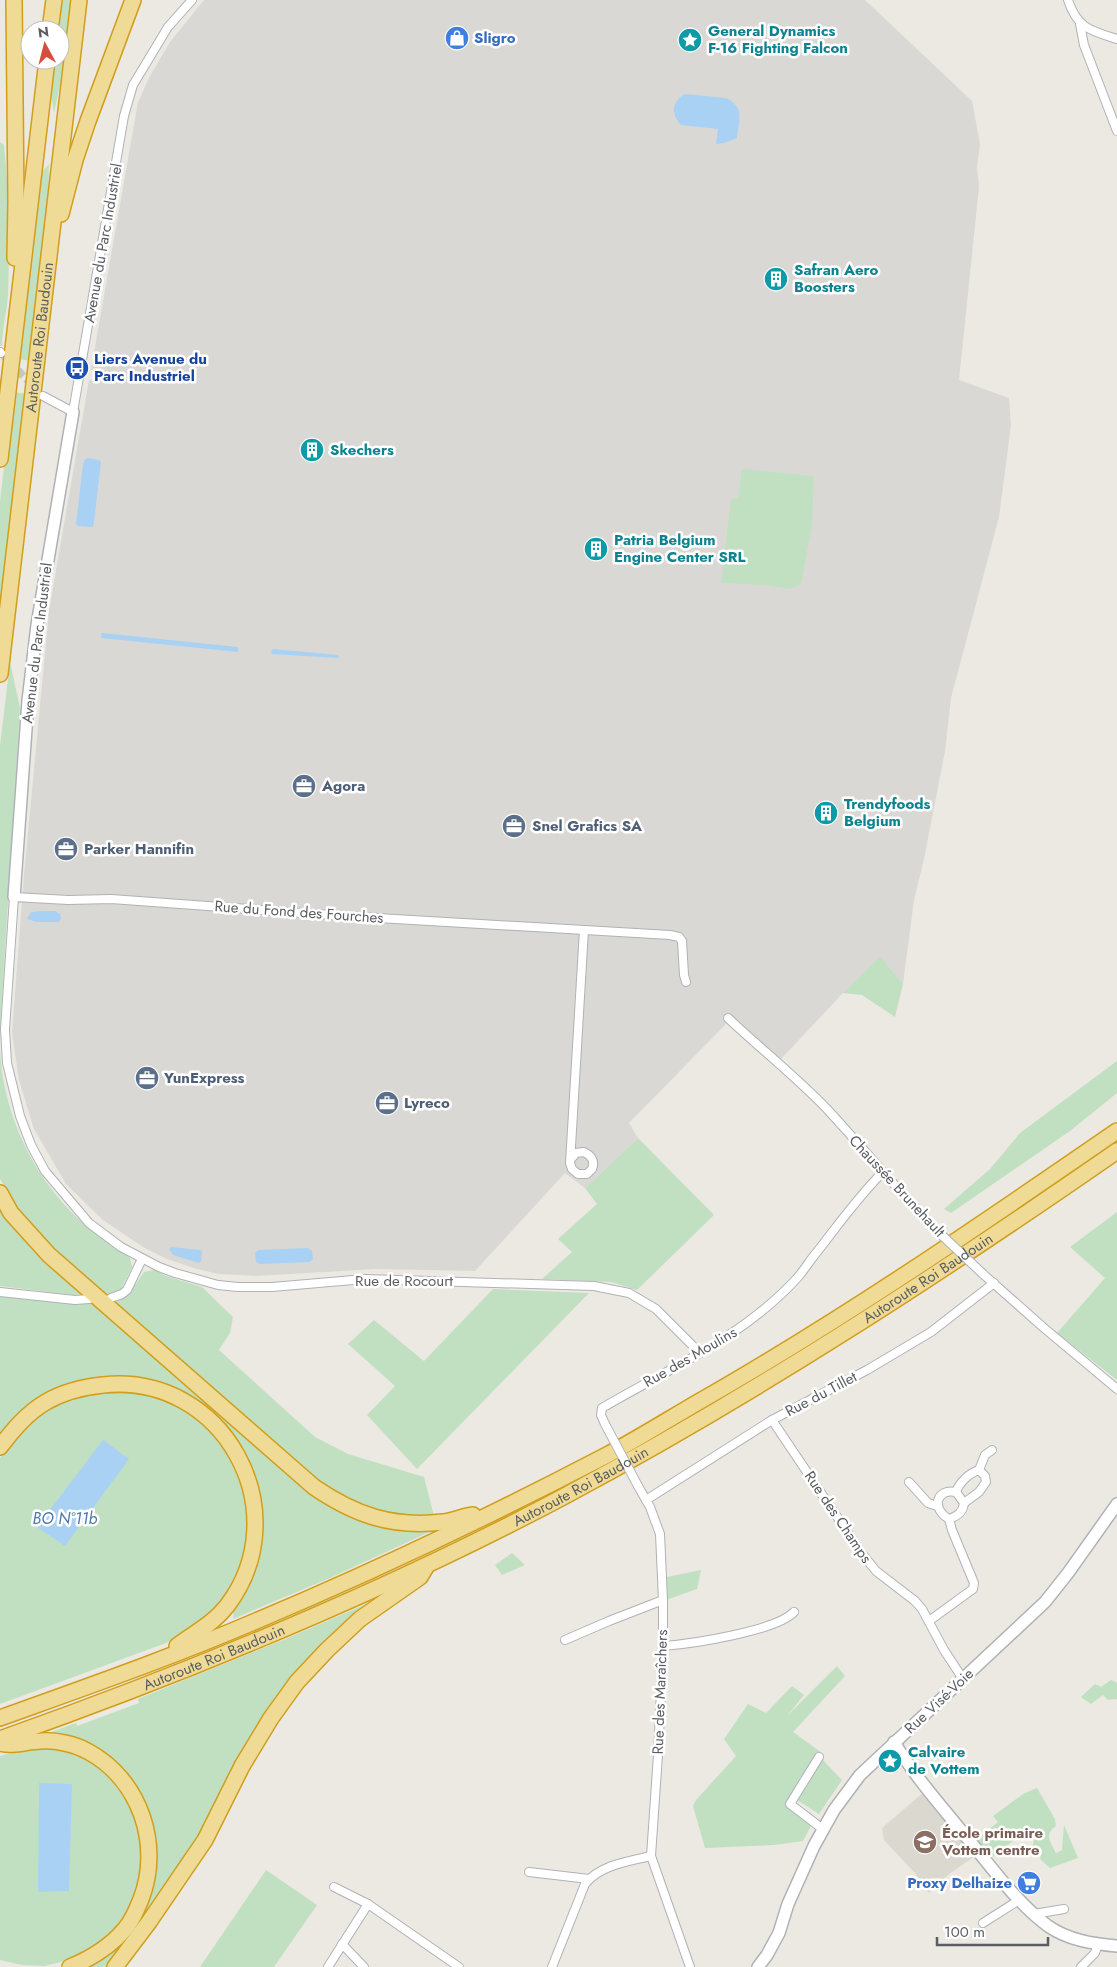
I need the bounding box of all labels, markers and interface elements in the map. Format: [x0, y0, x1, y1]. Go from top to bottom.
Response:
north arrow [20, 20, 70, 70]
place label: General Dynamics F-16 Fighting Falcon [708, 20, 848, 59]
text: N [37, 21, 50, 43]
shop icon: Sligro [444, 25, 470, 51]
place label: Sligro [474, 27, 516, 49]
place icon: General Dynamics F-16 Fighting Falcon [677, 27, 703, 53]
street label: Avenue du Parc Industriel [78, 162, 128, 324]
place label: Safran Aero Boosters [794, 259, 879, 298]
street label: Autoroute Roi Baudouin [20, 261, 59, 414]
building icon: Safran Aero Boosters [763, 266, 789, 292]
place label: Liers Avenue du Parc Industriel [94, 348, 207, 387]
bus stop icon: Liers Avenue du Parc Industriel [64, 355, 90, 381]
building icon: Skechers [299, 437, 325, 463]
place label: Skechers [330, 439, 394, 461]
place label: Patria Belgium Engine Center SRL [614, 529, 746, 568]
building icon: Patria Belgium Engine Center SRL [583, 536, 609, 562]
street label: Avenue du Parc Industriel [16, 561, 58, 725]
office icon: Agora [291, 773, 317, 799]
place label: Agora [321, 775, 365, 797]
place label: Trendyfoods Belgium [844, 793, 931, 832]
building icon: Trendyfoods Belgium [813, 800, 839, 826]
office icon: Snel Grafics SA [501, 813, 527, 839]
place label: Snel Grafics SA [532, 815, 643, 837]
office icon: Parker Hannifin [53, 836, 79, 862]
place label: Parker Hannifin [84, 838, 194, 860]
street label: Rue du Fond des Fourches [214, 895, 384, 929]
office icon: YunExpress [134, 1065, 160, 1091]
place label: YunExpress [163, 1067, 245, 1089]
office icon: Lyreco [374, 1090, 400, 1116]
place label: Lyreco [404, 1092, 450, 1114]
street label: Chaussée Brunehault [844, 1130, 950, 1242]
street label: Autoroute Roi Baudouin [859, 1228, 997, 1329]
street label: Rue de Rocourt [355, 1270, 453, 1292]
street label: Rue des Moulins [639, 1321, 741, 1393]
street label: Rue du Tillet [781, 1366, 861, 1422]
street label: Autoroute Roi Baudouin [509, 1441, 653, 1532]
street label: Rue des Champs [799, 1467, 877, 1567]
water label: BO N°11b [33, 1507, 98, 1530]
street label: Autoroute Roi Baudouin [140, 1619, 288, 1696]
street label: Rue des Maraîchers [647, 1629, 673, 1755]
street label: Rue Visé-Voie [899, 1663, 979, 1739]
place label: Calvaire de Vottem [908, 1741, 979, 1780]
place icon: Calvaire de Vottem [877, 1748, 903, 1774]
place label: École primaire Vottem centre [941, 1822, 1043, 1861]
school or university icon: École primaire Vottem centre [912, 1829, 938, 1855]
supermarket icon: Proxy Delhaize [1016, 1870, 1042, 1896]
place label: Proxy Delhaize [907, 1872, 1012, 1894]
scale bar [937, 1914, 1048, 1946]
text: 100 m [944, 1921, 985, 1943]

